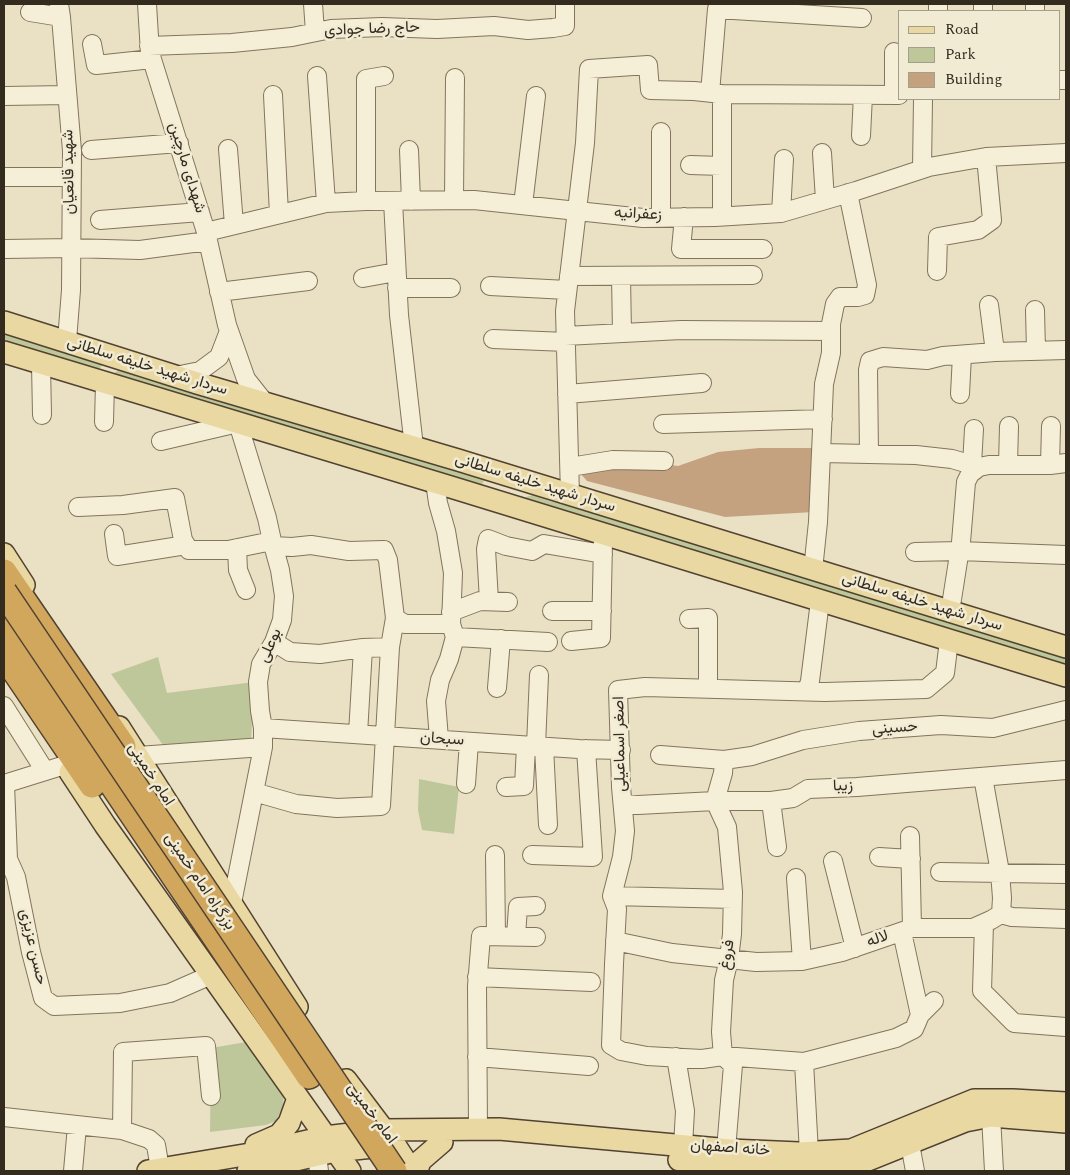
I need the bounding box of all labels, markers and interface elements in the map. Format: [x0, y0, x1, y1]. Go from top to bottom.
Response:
legend [898, 10, 1060, 100]
text: Road [945, 18, 979, 41]
street label: حاج رضا جوادی [324, 19, 420, 41]
text: Park [945, 43, 976, 66]
text: Building [945, 68, 1002, 91]
street label: شهدای مارچین [163, 120, 209, 216]
street label: شهید قانعیان [60, 129, 80, 215]
street label: زعفرانیه [614, 204, 662, 226]
street label: سردار شهید خلیفه سلطانی [64, 333, 230, 401]
street label: سردار شهید خلیفه سلطانی [452, 450, 618, 518]
street label: سردار شهید خلیفه سلطانی [839, 569, 1005, 637]
street label: بوعلی [255, 626, 287, 666]
street label: اصغر اسماعیلی [611, 696, 631, 792]
street label: حسینی [871, 718, 919, 740]
street label: سبحان [419, 729, 465, 751]
street label: امام خمینی [123, 740, 177, 810]
street label: زیبا [833, 777, 853, 797]
street label: بزرگراه امام خمینی [159, 830, 239, 934]
street label: حسن عزیزی [14, 907, 50, 987]
street label: لاله [864, 927, 892, 953]
street label: فروغ [716, 938, 740, 972]
street label: امام خمینی [342, 1080, 400, 1148]
street label: خانه اصفهان [690, 1137, 770, 1161]

